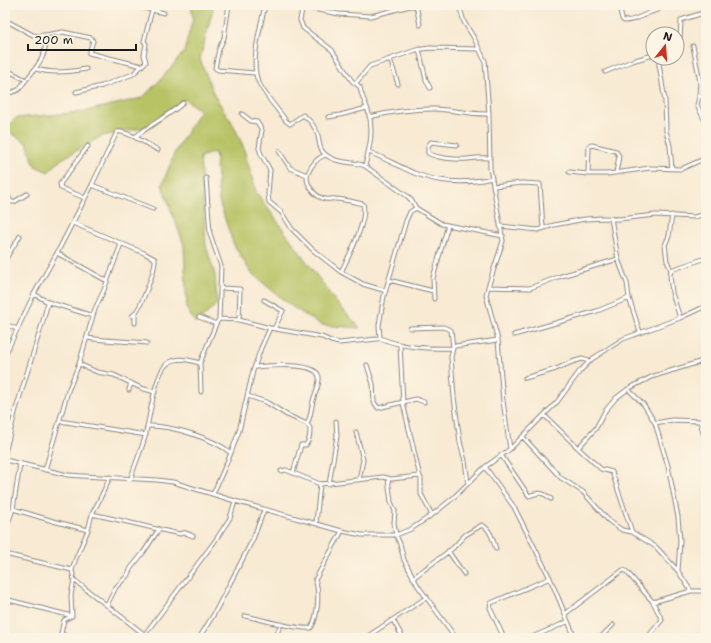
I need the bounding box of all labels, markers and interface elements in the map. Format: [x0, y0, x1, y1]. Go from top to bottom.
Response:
scale bar [28, 26, 136, 52]
north arrow [645, 26, 685, 66]
text: N [661, 28, 674, 45]
text: 200 m [34, 32, 73, 48]

